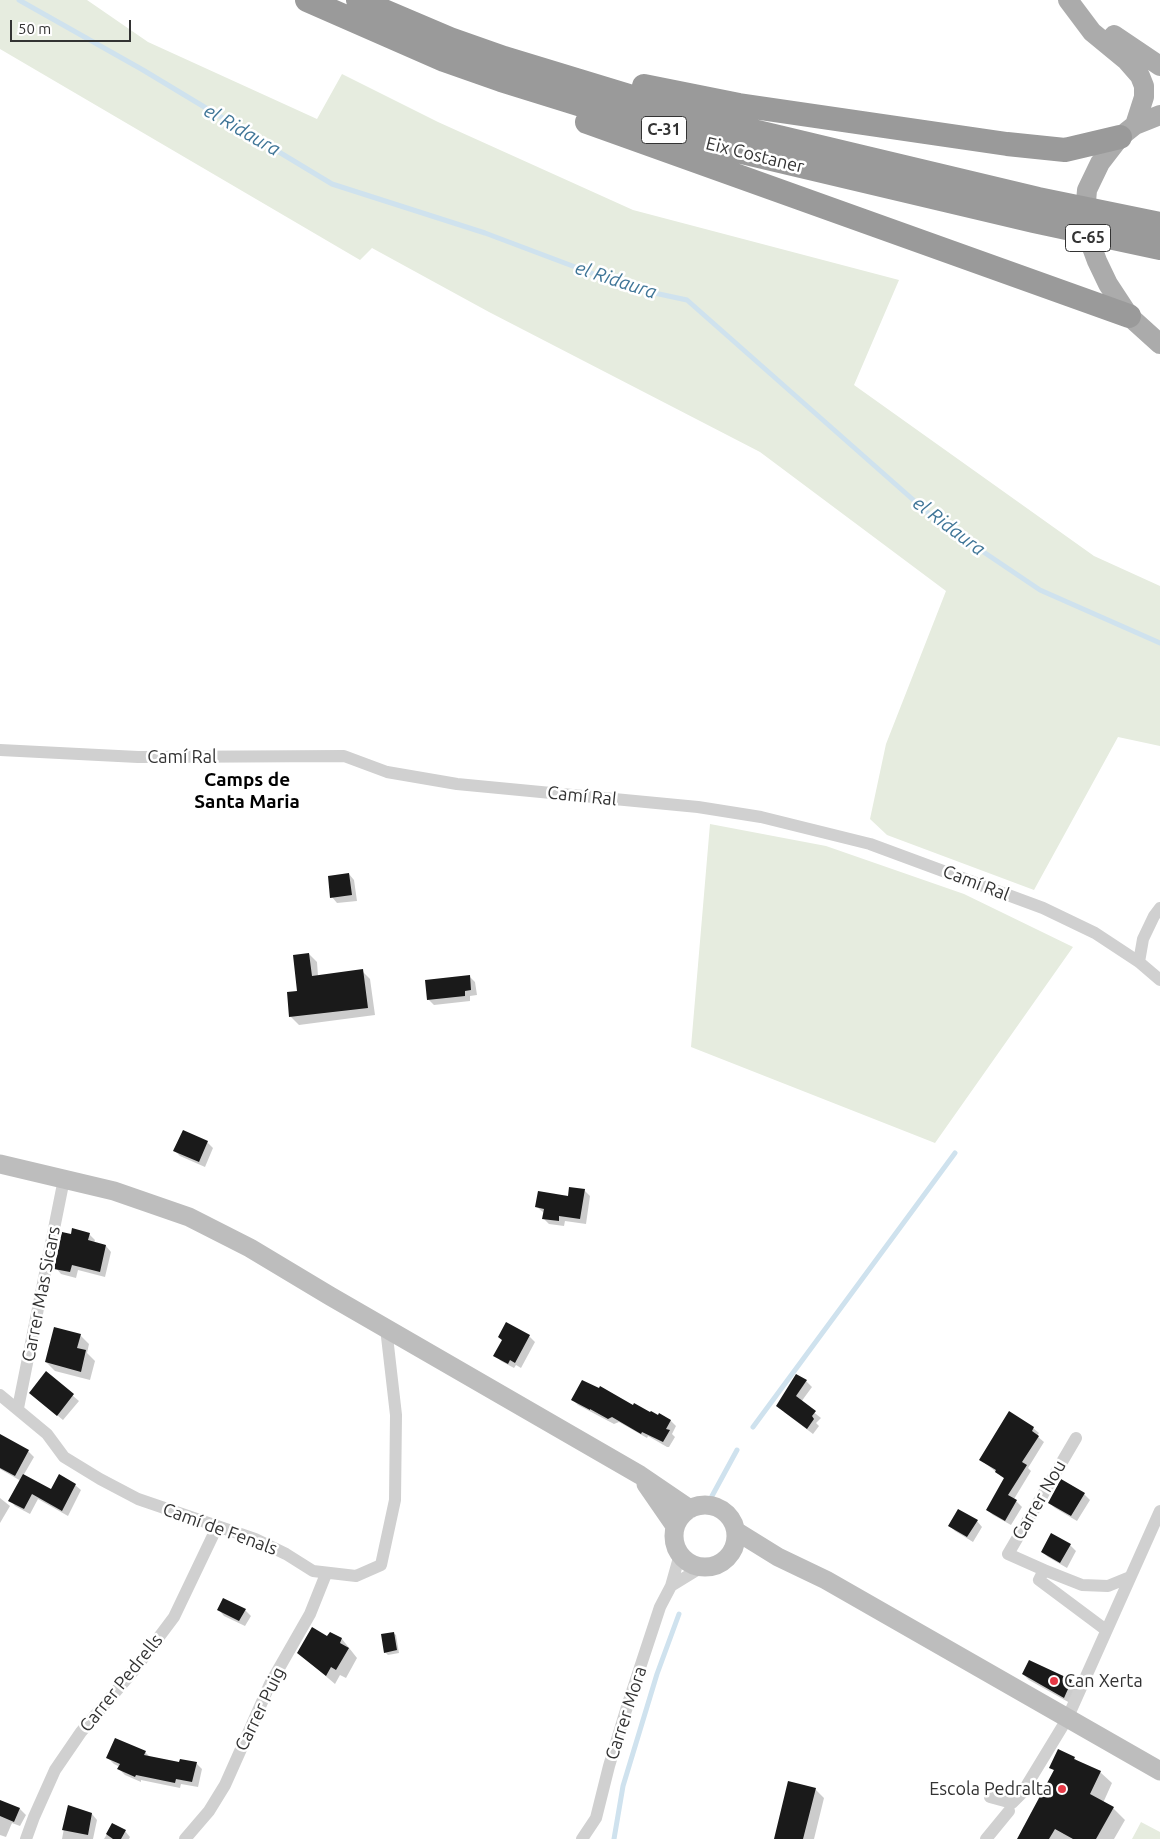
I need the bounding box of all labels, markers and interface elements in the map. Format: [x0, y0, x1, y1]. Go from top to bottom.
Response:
scale bar [12, 10, 134, 42]
text: 50 m [18, 20, 51, 37]
water label: el Ridaura [200, 99, 284, 161]
road number: C-31 [642, 116, 686, 144]
street label: Eix Costaner [704, 132, 806, 178]
road number: C-65 [1066, 224, 1110, 252]
water label: el Ridaura [572, 256, 660, 304]
water label: el Ridaura [909, 492, 989, 560]
street label: Camí Ral [147, 746, 217, 768]
district label: Camps de Santa Maria [194, 769, 300, 813]
street label: Camí Ral [546, 782, 618, 810]
street label: Camí Ral [940, 860, 1012, 906]
street label: Carrer Mas Sicars [17, 1224, 65, 1364]
street label: Carrer Nou [1008, 1456, 1070, 1544]
street label: Camí de Fenals [160, 1498, 280, 1560]
street label: Carrer Pedrells [75, 1630, 167, 1736]
street label: Carrer Puig [230, 1664, 290, 1754]
street label: Carrer Mora [601, 1664, 651, 1762]
place label: Can Xerta [1064, 1670, 1143, 1692]
marker: Can Xerta [1048, 1675, 1060, 1687]
place label: Escola Pedralta [929, 1778, 1052, 1800]
marker: Escola Pedralta [1056, 1783, 1068, 1795]

